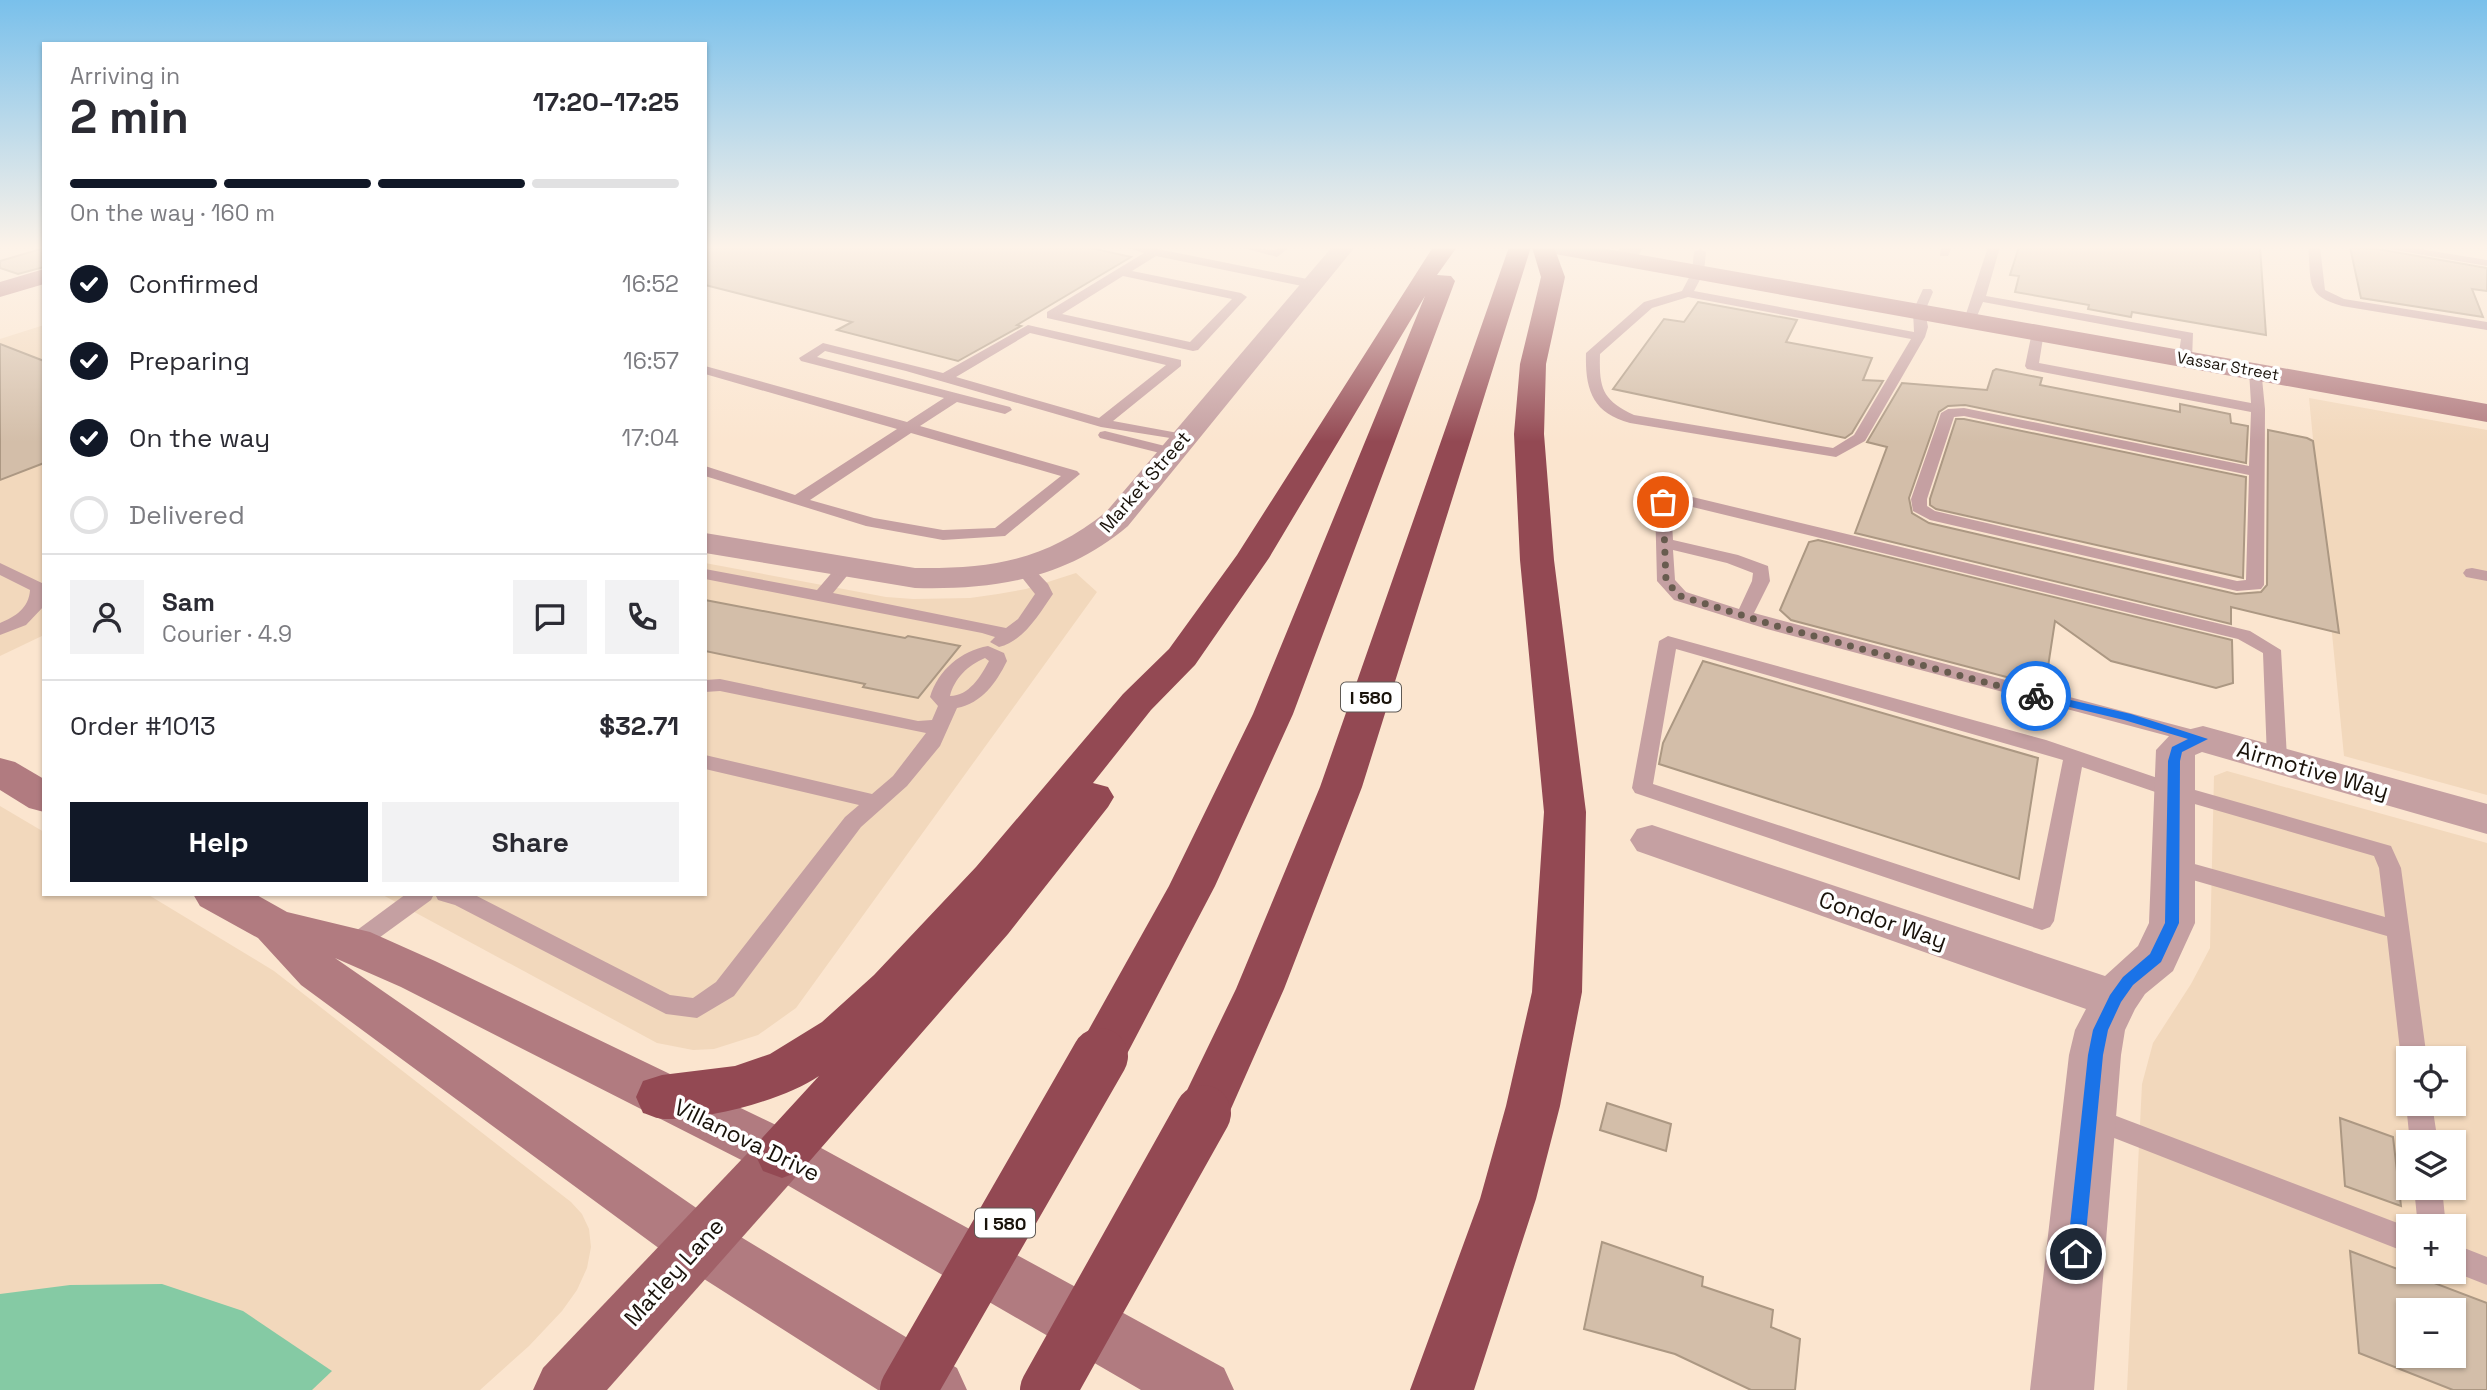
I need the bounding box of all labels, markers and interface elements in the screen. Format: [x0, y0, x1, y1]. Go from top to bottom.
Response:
text: Arriving in [70, 61, 180, 91]
text: 17:20–17:25 [533, 85, 679, 119]
text: 2 min [70, 88, 189, 146]
text: On the way · 160 m [70, 198, 275, 228]
icon: check [70, 265, 108, 303]
text: Confirmed [129, 267, 259, 301]
text: 16:52 [622, 269, 679, 299]
icon: check [70, 342, 108, 380]
text: Preparing [129, 344, 250, 378]
text: 16:57 [623, 346, 679, 376]
street label: Vassar Street [2175, 347, 2281, 385]
icon: check [70, 419, 108, 457]
text: On the way [129, 421, 270, 455]
text: 17:04 [621, 423, 679, 453]
street label: Market Street [1094, 426, 1196, 538]
pin [1633, 472, 1693, 532]
icon: bag [1644, 483, 1682, 521]
text: Delivered [129, 498, 245, 532]
button: person [70, 580, 144, 654]
button: chat [513, 580, 587, 654]
button: phone [605, 580, 679, 654]
text: Sam [162, 585, 215, 619]
text: Courier · 4.9 [162, 619, 292, 649]
courier [2001, 661, 2071, 731]
icon: bike [2017, 677, 2055, 715]
road number: I 580 [1341, 682, 1401, 712]
text: Order #1013 [70, 709, 216, 743]
text: $32.71 [599, 709, 679, 743]
street label: Airmotive Way [2234, 734, 2392, 806]
button: Help [70, 802, 368, 882]
button: Share [382, 802, 679, 882]
street label: Condor Way [1815, 884, 1951, 956]
map controls [2396, 1046, 2466, 1368]
button: locate [2396, 1046, 2466, 1116]
street label: Villanova Drive [669, 1092, 825, 1188]
button: layers [2396, 1130, 2466, 1200]
road number: I 580 [975, 1208, 1035, 1238]
street label: Matley Lane [617, 1212, 731, 1332]
button: + [2396, 1214, 2466, 1284]
pin [2046, 1224, 2106, 1284]
icon: home [2057, 1235, 2095, 1273]
button: − [2396, 1298, 2466, 1368]

